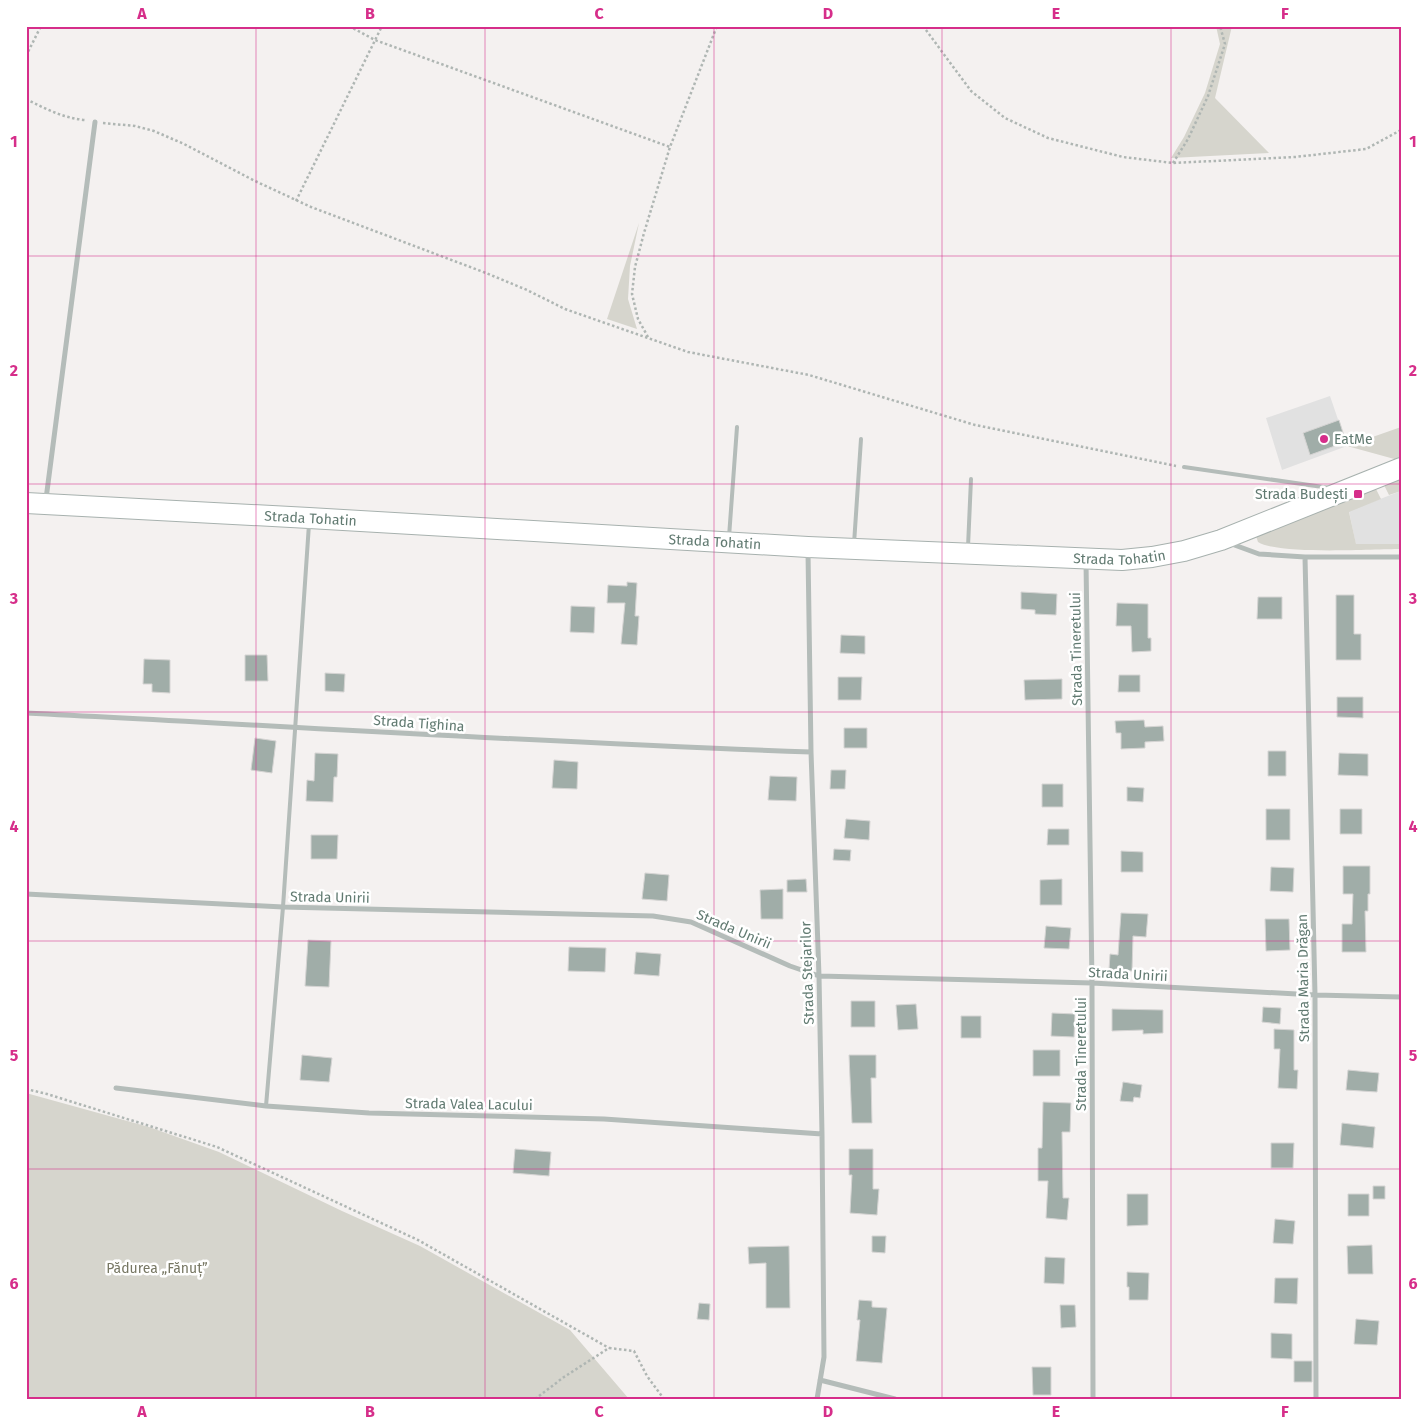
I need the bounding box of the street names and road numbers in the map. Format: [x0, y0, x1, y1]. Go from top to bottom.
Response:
street label: Strada Tohatin [264, 508, 357, 530]
street label: Strada Tohatin [668, 531, 762, 553]
street label: Strada Tohatin [1073, 547, 1167, 569]
street label: Strada Tineretului [1067, 592, 1086, 706]
street label: Strada Tighina [373, 712, 465, 735]
street label: Strada Unirii [290, 888, 370, 907]
street label: Strada Unirii [694, 906, 774, 953]
street label: Strada Maria Drăgan [1294, 914, 1313, 1042]
street label: Strada Stejarilor [797, 920, 818, 1025]
street label: Strada Unirii [1088, 964, 1168, 985]
street label: Strada Tineretului [1073, 997, 1090, 1111]
street label: Strada Valea Lacului [405, 1095, 533, 1114]

